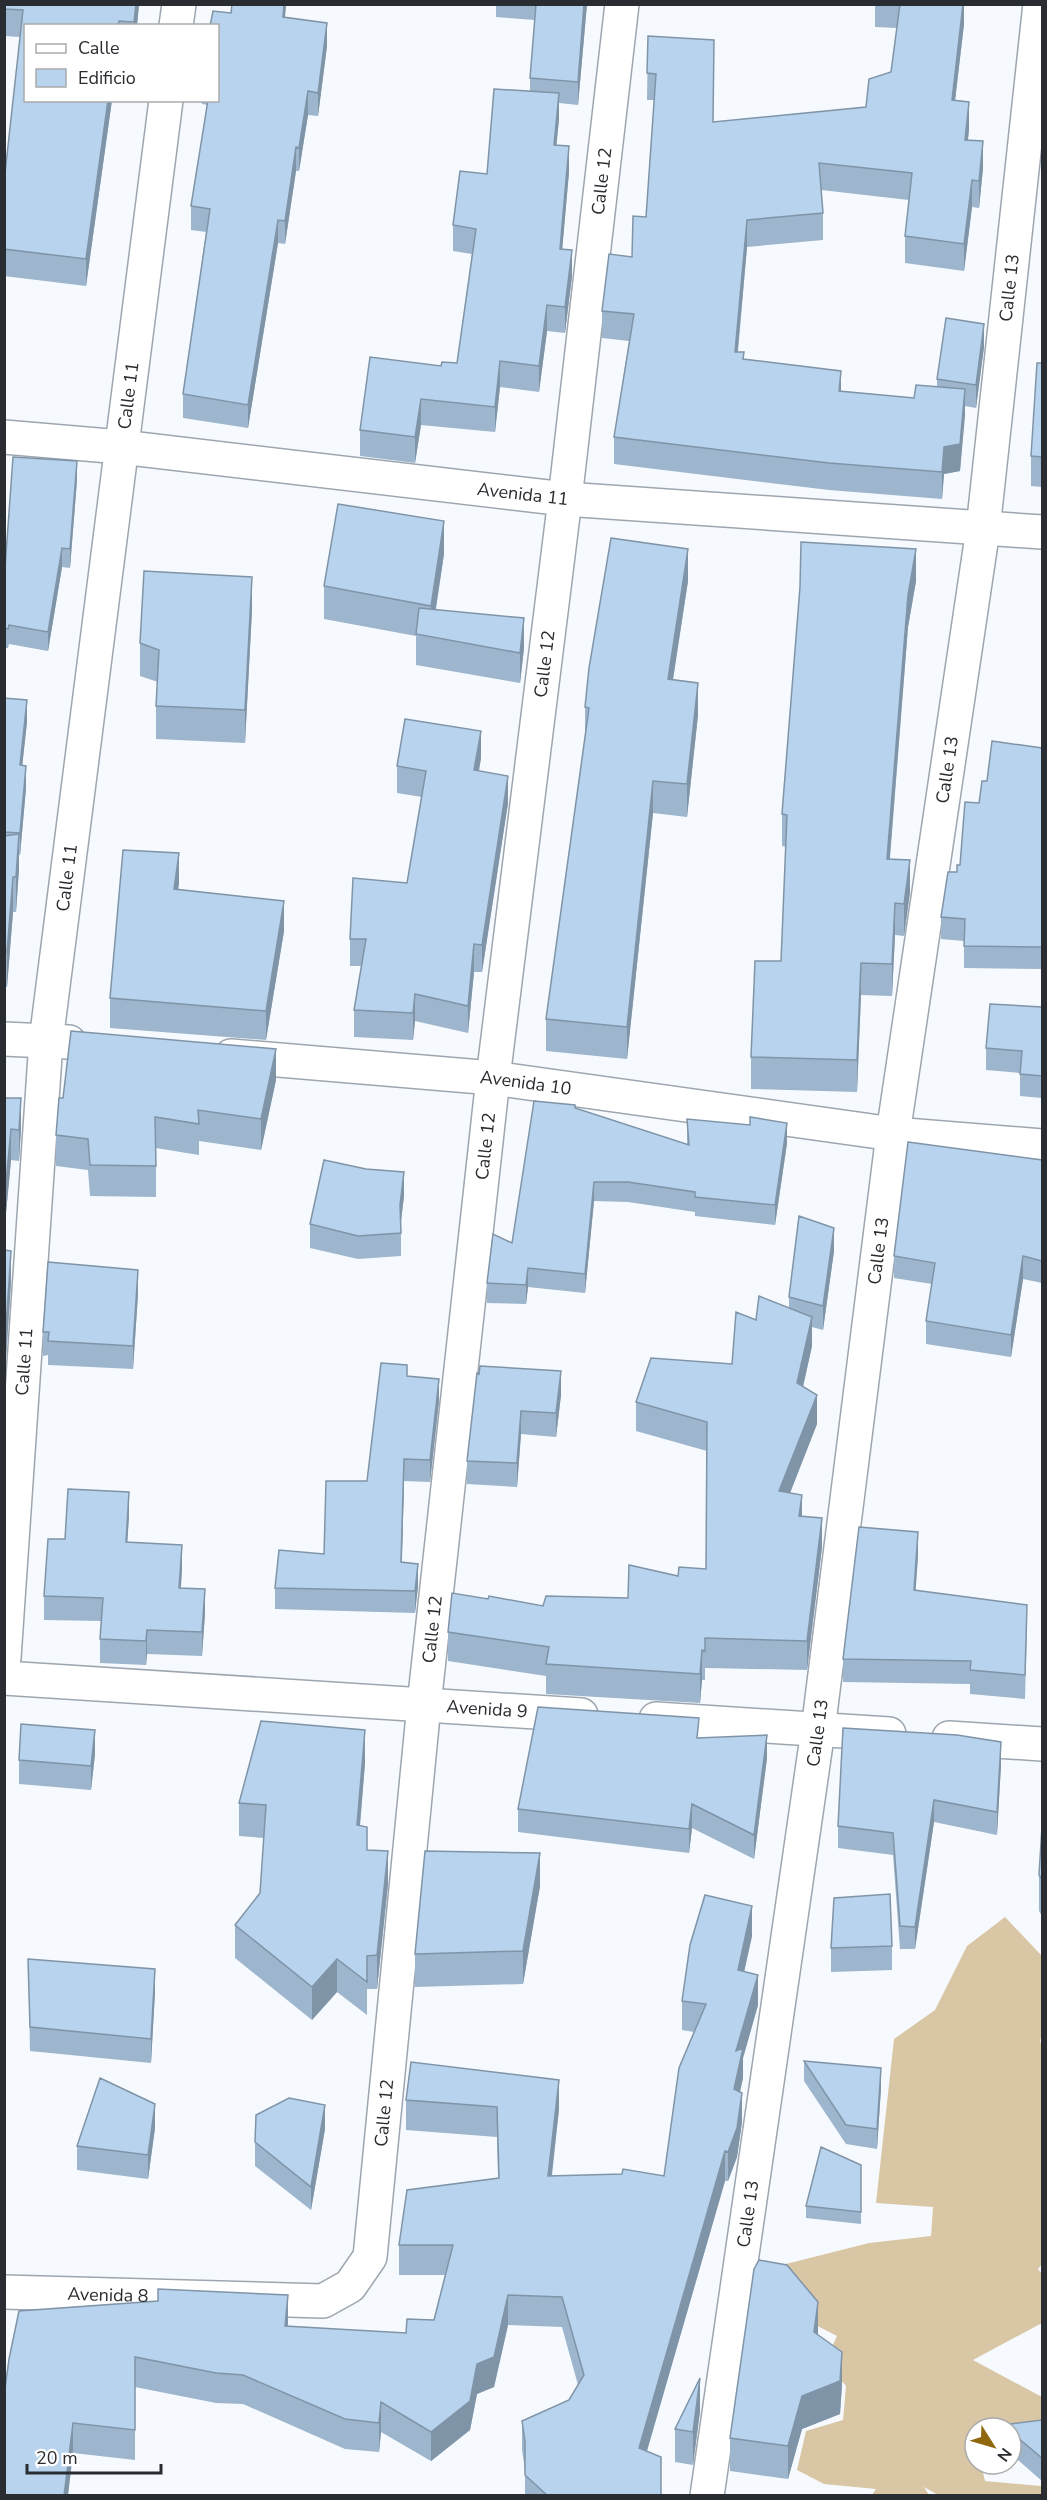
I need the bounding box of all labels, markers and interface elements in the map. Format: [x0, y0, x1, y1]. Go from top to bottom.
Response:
legend [24, 24, 219, 102]
text: Calle [78, 36, 120, 60]
text: Edificio [78, 66, 136, 90]
street label: Calle 12 [586, 146, 617, 216]
street label: Calle 13 [994, 253, 1025, 323]
street label: Calle 11 [112, 361, 144, 431]
street label: Avenida 11 [476, 477, 570, 511]
street label: Calle 12 [528, 629, 561, 699]
street label: Calle 13 [930, 734, 964, 805]
street label: Calle 11 [51, 843, 83, 913]
street label: Avenida 10 [479, 1065, 573, 1101]
street label: Calle 12 [470, 1111, 501, 1181]
street label: Calle 13 [862, 1216, 894, 1286]
street label: Calle 11 [10, 1327, 38, 1396]
street label: Calle 12 [417, 1594, 448, 1664]
street label: Avenida 9 [446, 1694, 528, 1724]
street label: Calle 13 [801, 1698, 834, 1768]
street label: Calle 12 [369, 2078, 399, 2148]
street label: Calle 13 [731, 2179, 765, 2249]
street label: Avenida 8 [67, 2282, 149, 2308]
north arrow [963, 2416, 1023, 2476]
scale bar [27, 2437, 160, 2475]
text: N [992, 2443, 1017, 2466]
text: 20 m [36, 2446, 78, 2470]

